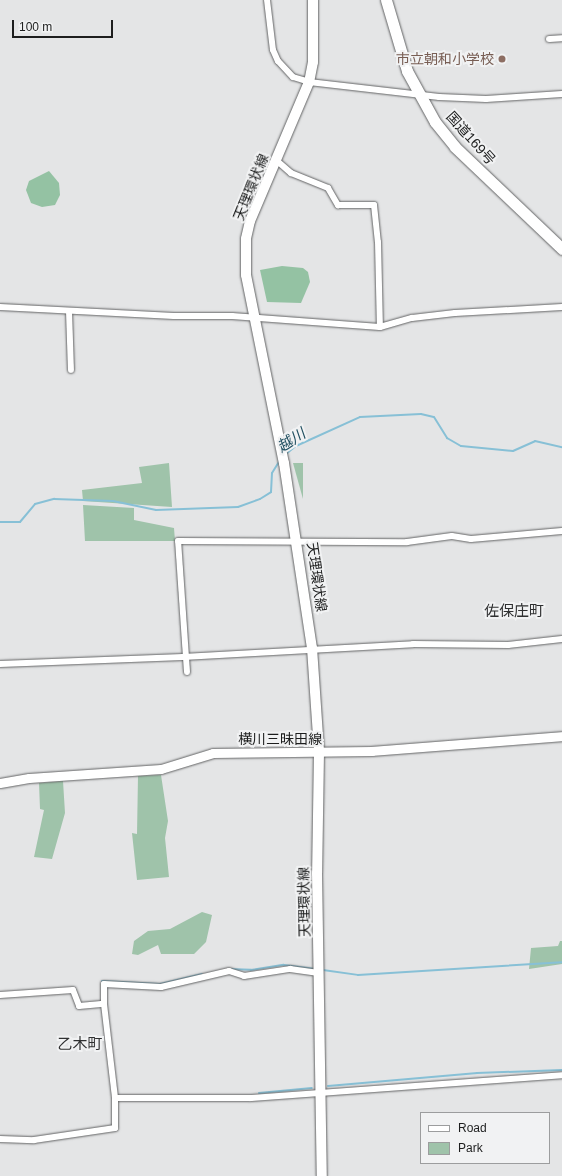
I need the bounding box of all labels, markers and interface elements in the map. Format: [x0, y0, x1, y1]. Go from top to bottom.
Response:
scale bar [14, 12, 115, 38]
text: 100 m [19, 20, 52, 34]
place label: 市立朝和小学校 [396, 51, 494, 67]
marker: 市立朝和小学校 [497, 54, 507, 64]
street label: 国道169号 [443, 108, 499, 168]
street label: 天理環状線 [230, 151, 272, 223]
water label: 越川 [274, 424, 308, 456]
street label: 天理環状線 [304, 541, 330, 613]
district label: 佐保庄町 [484, 602, 544, 620]
street label: 横川三昧田線 [238, 731, 322, 747]
street label: 天理環状線 [295, 867, 313, 937]
district label: 乙木町 [58, 1035, 102, 1053]
legend [420, 1112, 550, 1164]
text: Road [458, 1121, 487, 1135]
text: Park [458, 1141, 483, 1155]

